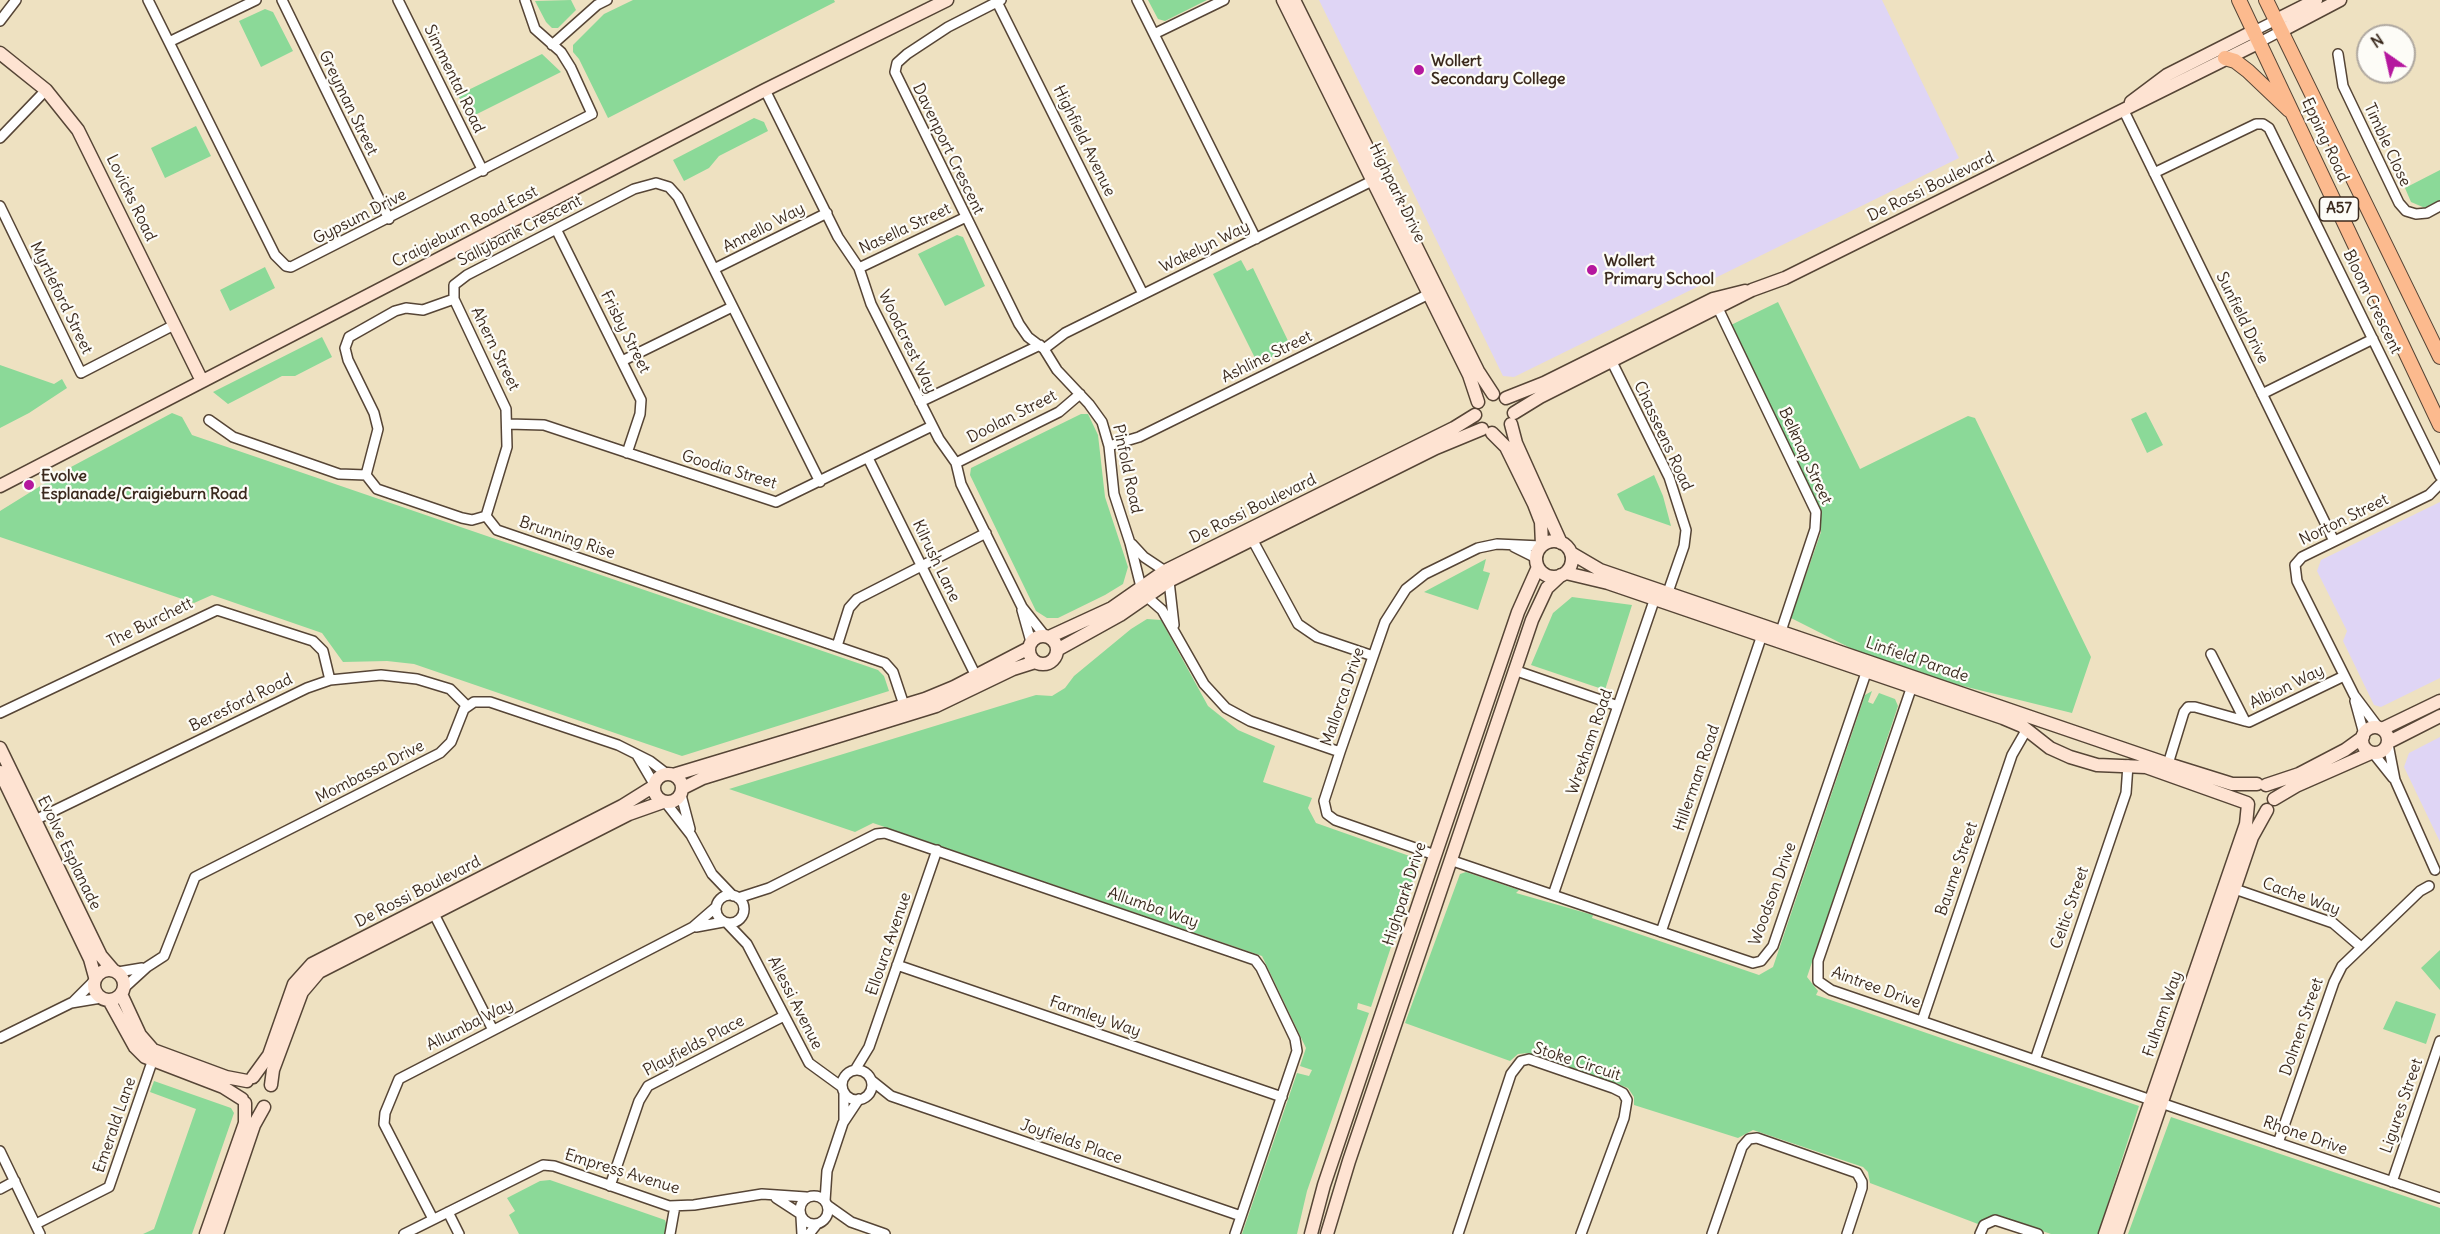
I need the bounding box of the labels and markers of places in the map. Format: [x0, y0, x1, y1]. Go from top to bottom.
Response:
place label: Wollert Secondary College [1431, 51, 1565, 89]
marker: Wollert Secondary College [1412, 63, 1426, 77]
place label: Wollert Primary School [1604, 251, 1714, 289]
marker: Wollert Primary School [1585, 263, 1599, 277]
place label: Evolve Esplanade/Craigieburn Road [41, 466, 248, 504]
marker: Evolve Esplanade/Craigieburn Road [22, 478, 36, 492]

